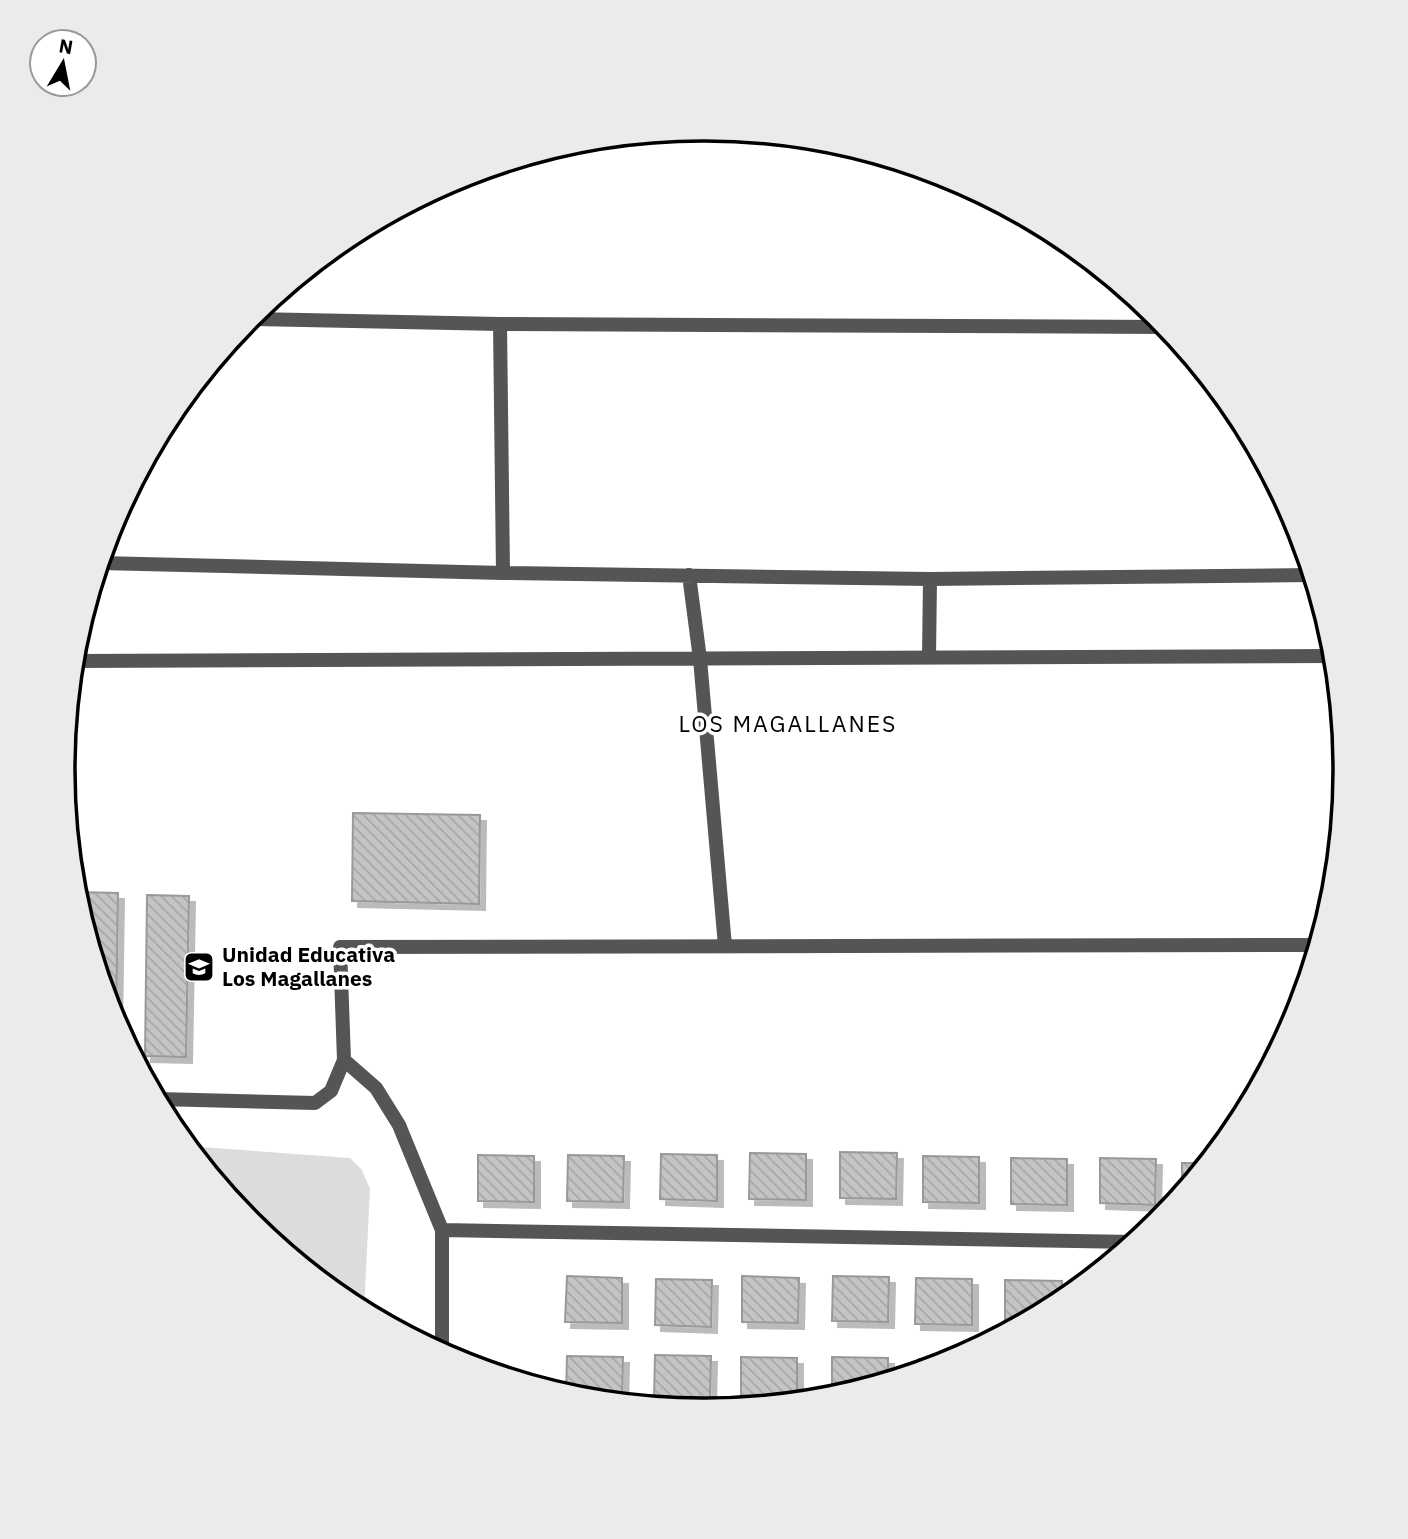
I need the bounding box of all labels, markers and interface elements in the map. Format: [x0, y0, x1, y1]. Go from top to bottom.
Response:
north arrow [28, 28, 98, 98]
text: N [57, 33, 75, 59]
district label: LOS MAGALLANES [679, 708, 897, 738]
place label: Unidad Educativa Los Magallanes [222, 940, 395, 992]
school or university icon: Unidad Educativa Los Magallanes [182, 950, 216, 984]

